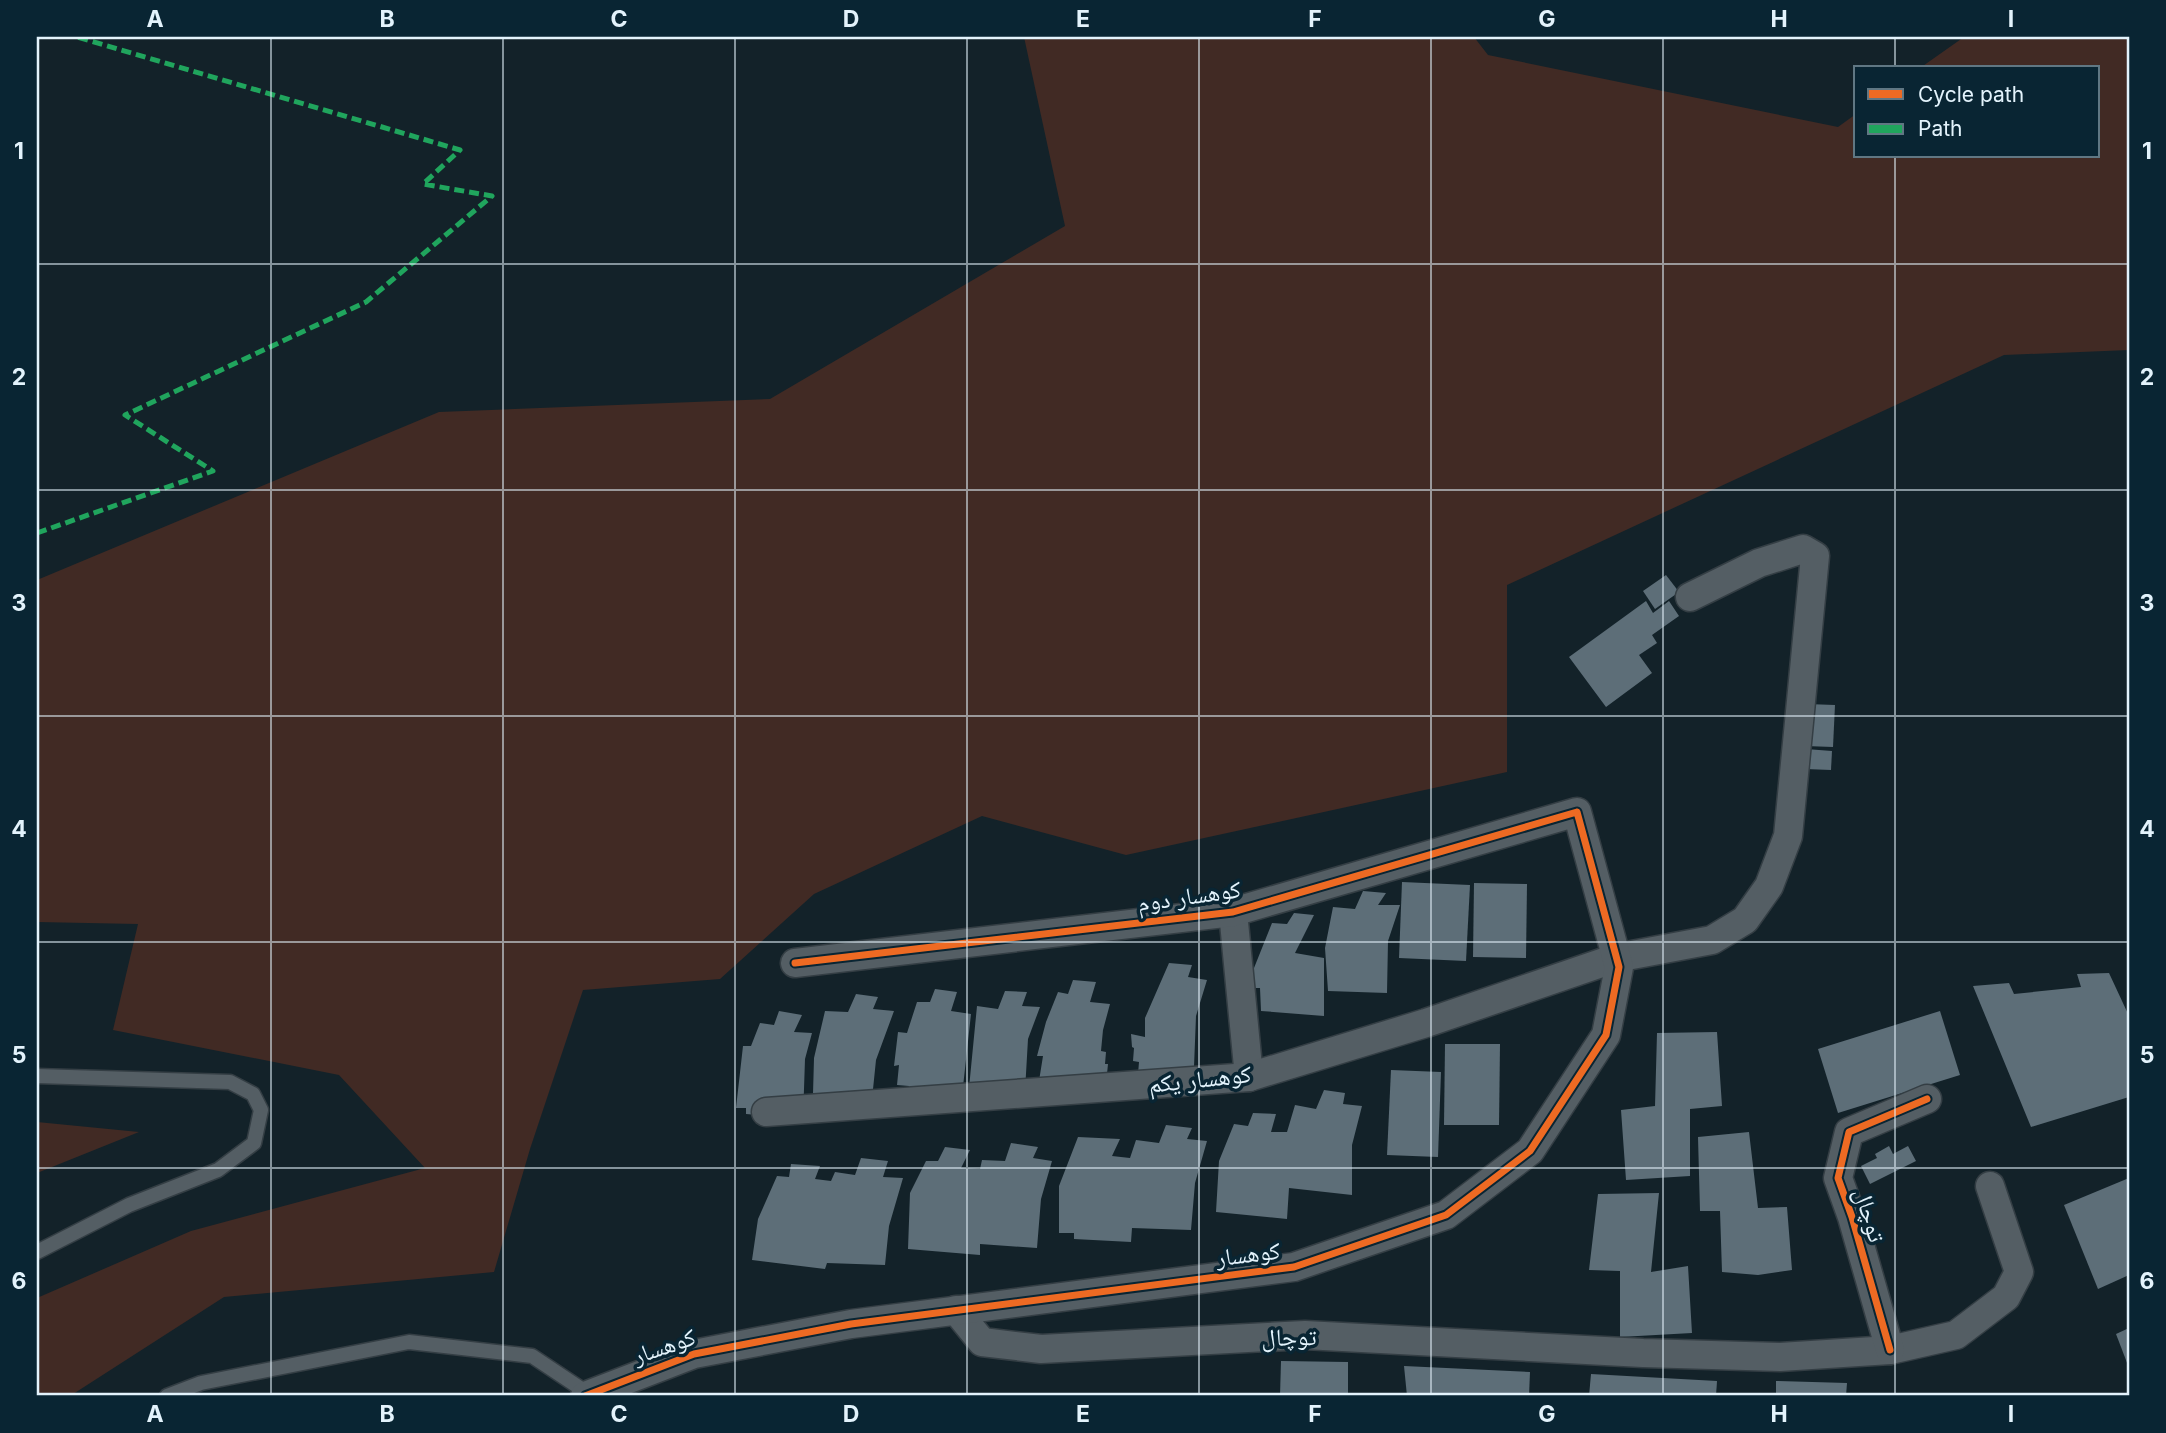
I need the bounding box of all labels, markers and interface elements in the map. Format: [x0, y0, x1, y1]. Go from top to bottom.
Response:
text: A [146, 5, 164, 33]
text: B [379, 5, 395, 33]
text: C [610, 5, 628, 33]
text: D [843, 5, 859, 33]
text: E [1076, 5, 1090, 33]
text: F [1308, 5, 1322, 33]
text: G [1538, 5, 1556, 33]
text: H [1770, 5, 1788, 33]
text: I [2008, 5, 2014, 33]
legend [1854, 66, 2100, 158]
text: Cycle path [1918, 82, 2024, 107]
text: Path [1918, 116, 1963, 141]
text: 1 [14, 137, 24, 165]
text: 1 [2142, 137, 2152, 165]
text: 2 [12, 363, 26, 391]
text: 2 [2140, 363, 2154, 391]
text: 3 [12, 589, 26, 617]
text: 3 [2140, 589, 2154, 617]
text: 4 [11, 815, 27, 843]
text: 4 [2139, 815, 2155, 843]
street label: کوهسار دوم [1135, 874, 1243, 920]
text: 5 [12, 1041, 26, 1069]
text: 5 [2140, 1041, 2154, 1069]
street label: کوهسار یکم [1147, 1059, 1253, 1101]
street label: توچال [1848, 1184, 1892, 1246]
street label: کوهسار [1213, 1236, 1282, 1272]
text: 6 [12, 1267, 26, 1295]
text: 6 [2140, 1267, 2154, 1295]
street label: کوهسار [628, 1322, 699, 1371]
street label: توچال [1261, 1322, 1317, 1352]
text: A [146, 1400, 164, 1428]
text: B [379, 1400, 395, 1428]
text: C [610, 1400, 628, 1428]
text: D [843, 1400, 859, 1428]
text: E [1076, 1400, 1090, 1428]
text: F [1308, 1400, 1322, 1428]
text: G [1538, 1400, 1556, 1428]
text: H [1770, 1400, 1788, 1428]
text: I [2008, 1400, 2014, 1428]

